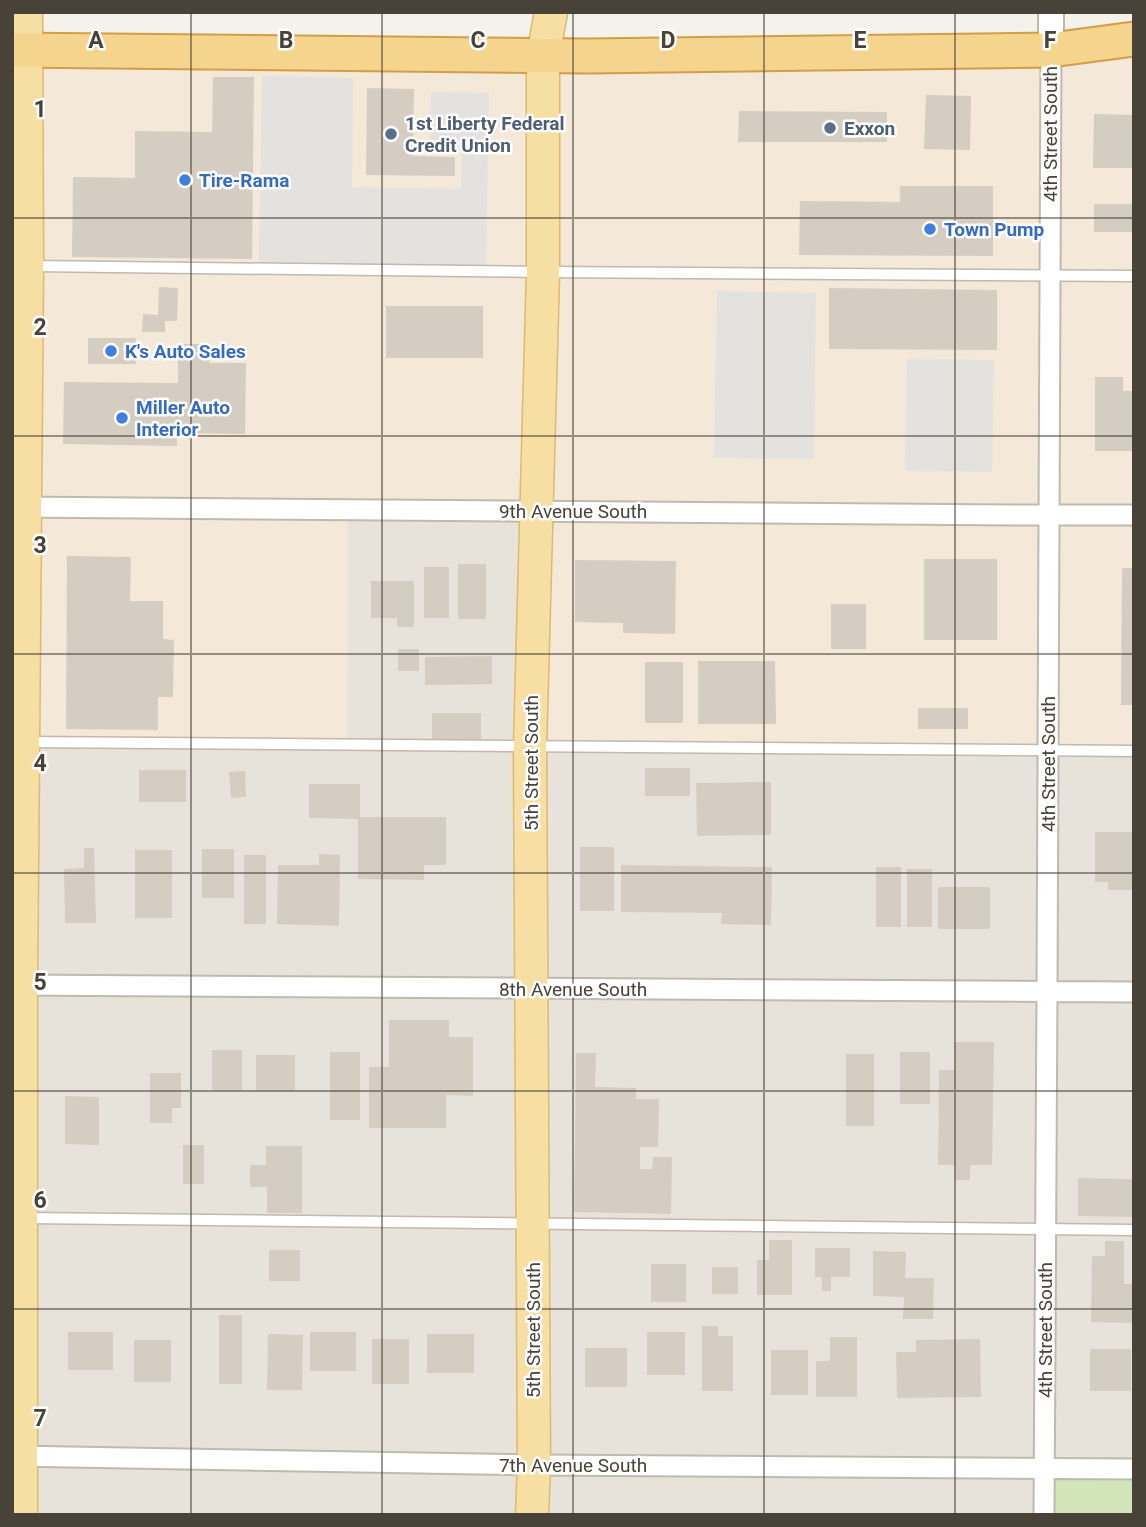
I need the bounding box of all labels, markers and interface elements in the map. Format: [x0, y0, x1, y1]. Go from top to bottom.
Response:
text: A [88, 27, 104, 54]
text: B [279, 27, 293, 54]
text: C [470, 27, 486, 54]
text: D [661, 27, 675, 54]
text: E [854, 27, 867, 54]
text: F [1044, 27, 1057, 54]
street label: 4th Street South [1039, 66, 1062, 202]
text: 1 [33, 96, 47, 123]
place label: 1st Liberty Federal Credit Union [405, 112, 565, 157]
place label: Exxon [844, 117, 895, 140]
marker: Exxon [822, 120, 838, 136]
marker: 1st Liberty Federal Credit Union [383, 126, 399, 142]
place label: Tire-Rama [199, 169, 289, 192]
marker: Tire-Rama [177, 172, 193, 188]
place label: Town Pump [944, 218, 1045, 241]
marker: Town Pump [922, 221, 938, 237]
text: 2 [33, 314, 47, 341]
place label: K's Auto Sales [125, 340, 246, 363]
marker: K's Auto Sales [103, 343, 119, 359]
place label: Miller Auto Interior [136, 396, 230, 441]
marker: Miller Auto Interior [114, 410, 130, 426]
street label: 9th Avenue South [499, 500, 647, 523]
text: 3 [33, 532, 47, 559]
street label: 5th Street South [520, 695, 543, 831]
street label: 4th Street South [1037, 696, 1060, 832]
text: 4 [33, 750, 47, 777]
text: 5 [33, 969, 47, 996]
street label: 8th Avenue South [499, 978, 647, 1001]
text: 6 [33, 1187, 47, 1214]
street label: 5th Street South [522, 1262, 545, 1398]
street label: 4th Street South [1034, 1262, 1057, 1398]
text: 7 [33, 1405, 47, 1432]
street label: 7th Avenue South [499, 1454, 647, 1477]

